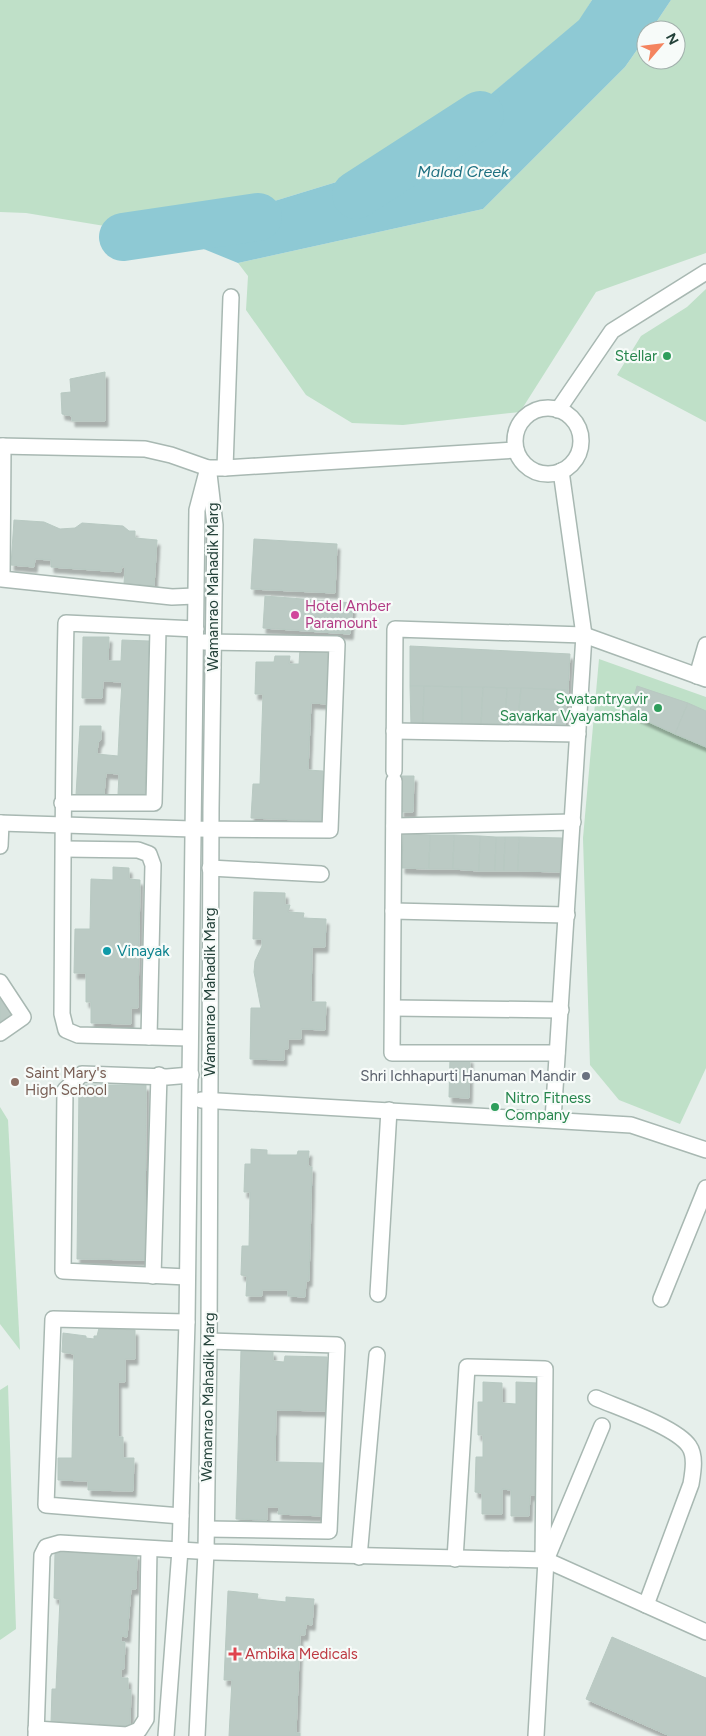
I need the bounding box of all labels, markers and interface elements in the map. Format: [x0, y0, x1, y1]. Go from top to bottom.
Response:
north arrow [636, 20, 686, 70]
text: N [662, 30, 682, 48]
water label: Malad Creek [417, 162, 510, 181]
place label: Stellar [615, 347, 657, 365]
marker: Stellar [661, 350, 673, 362]
street label: Wamanrao Mahadik Marg [204, 502, 222, 672]
place label: Hotel Amber Paramount [305, 597, 391, 632]
marker: Hotel Amber Paramount [289, 609, 301, 621]
place label: Swatantryavir Savarkar Vyayamshala [500, 690, 648, 725]
marker: Swatantryavir Savarkar Vyayamshala [652, 702, 664, 714]
street label: Wamanrao Mahadik Marg [201, 907, 219, 1077]
place label: Vinayak [117, 942, 170, 960]
marker: Vinayak [101, 945, 113, 957]
place label: Saint Mary's High School [25, 1064, 107, 1099]
place label: Shri Ichhapurti Hanuman Mandir [360, 1067, 576, 1085]
marker: Shri Ichhapurti Hanuman Mandir [580, 1070, 592, 1082]
marker: Saint Mary's High School [9, 1076, 21, 1088]
place label: Nitro Fitness Company [505, 1089, 591, 1124]
marker: Nitro Fitness Company [489, 1101, 501, 1113]
street label: Wamanrao Mahadik Marg [198, 1312, 218, 1482]
place label: Ambika Medicals [245, 1645, 358, 1663]
marker: Ambika Medicals [229, 1648, 241, 1660]

